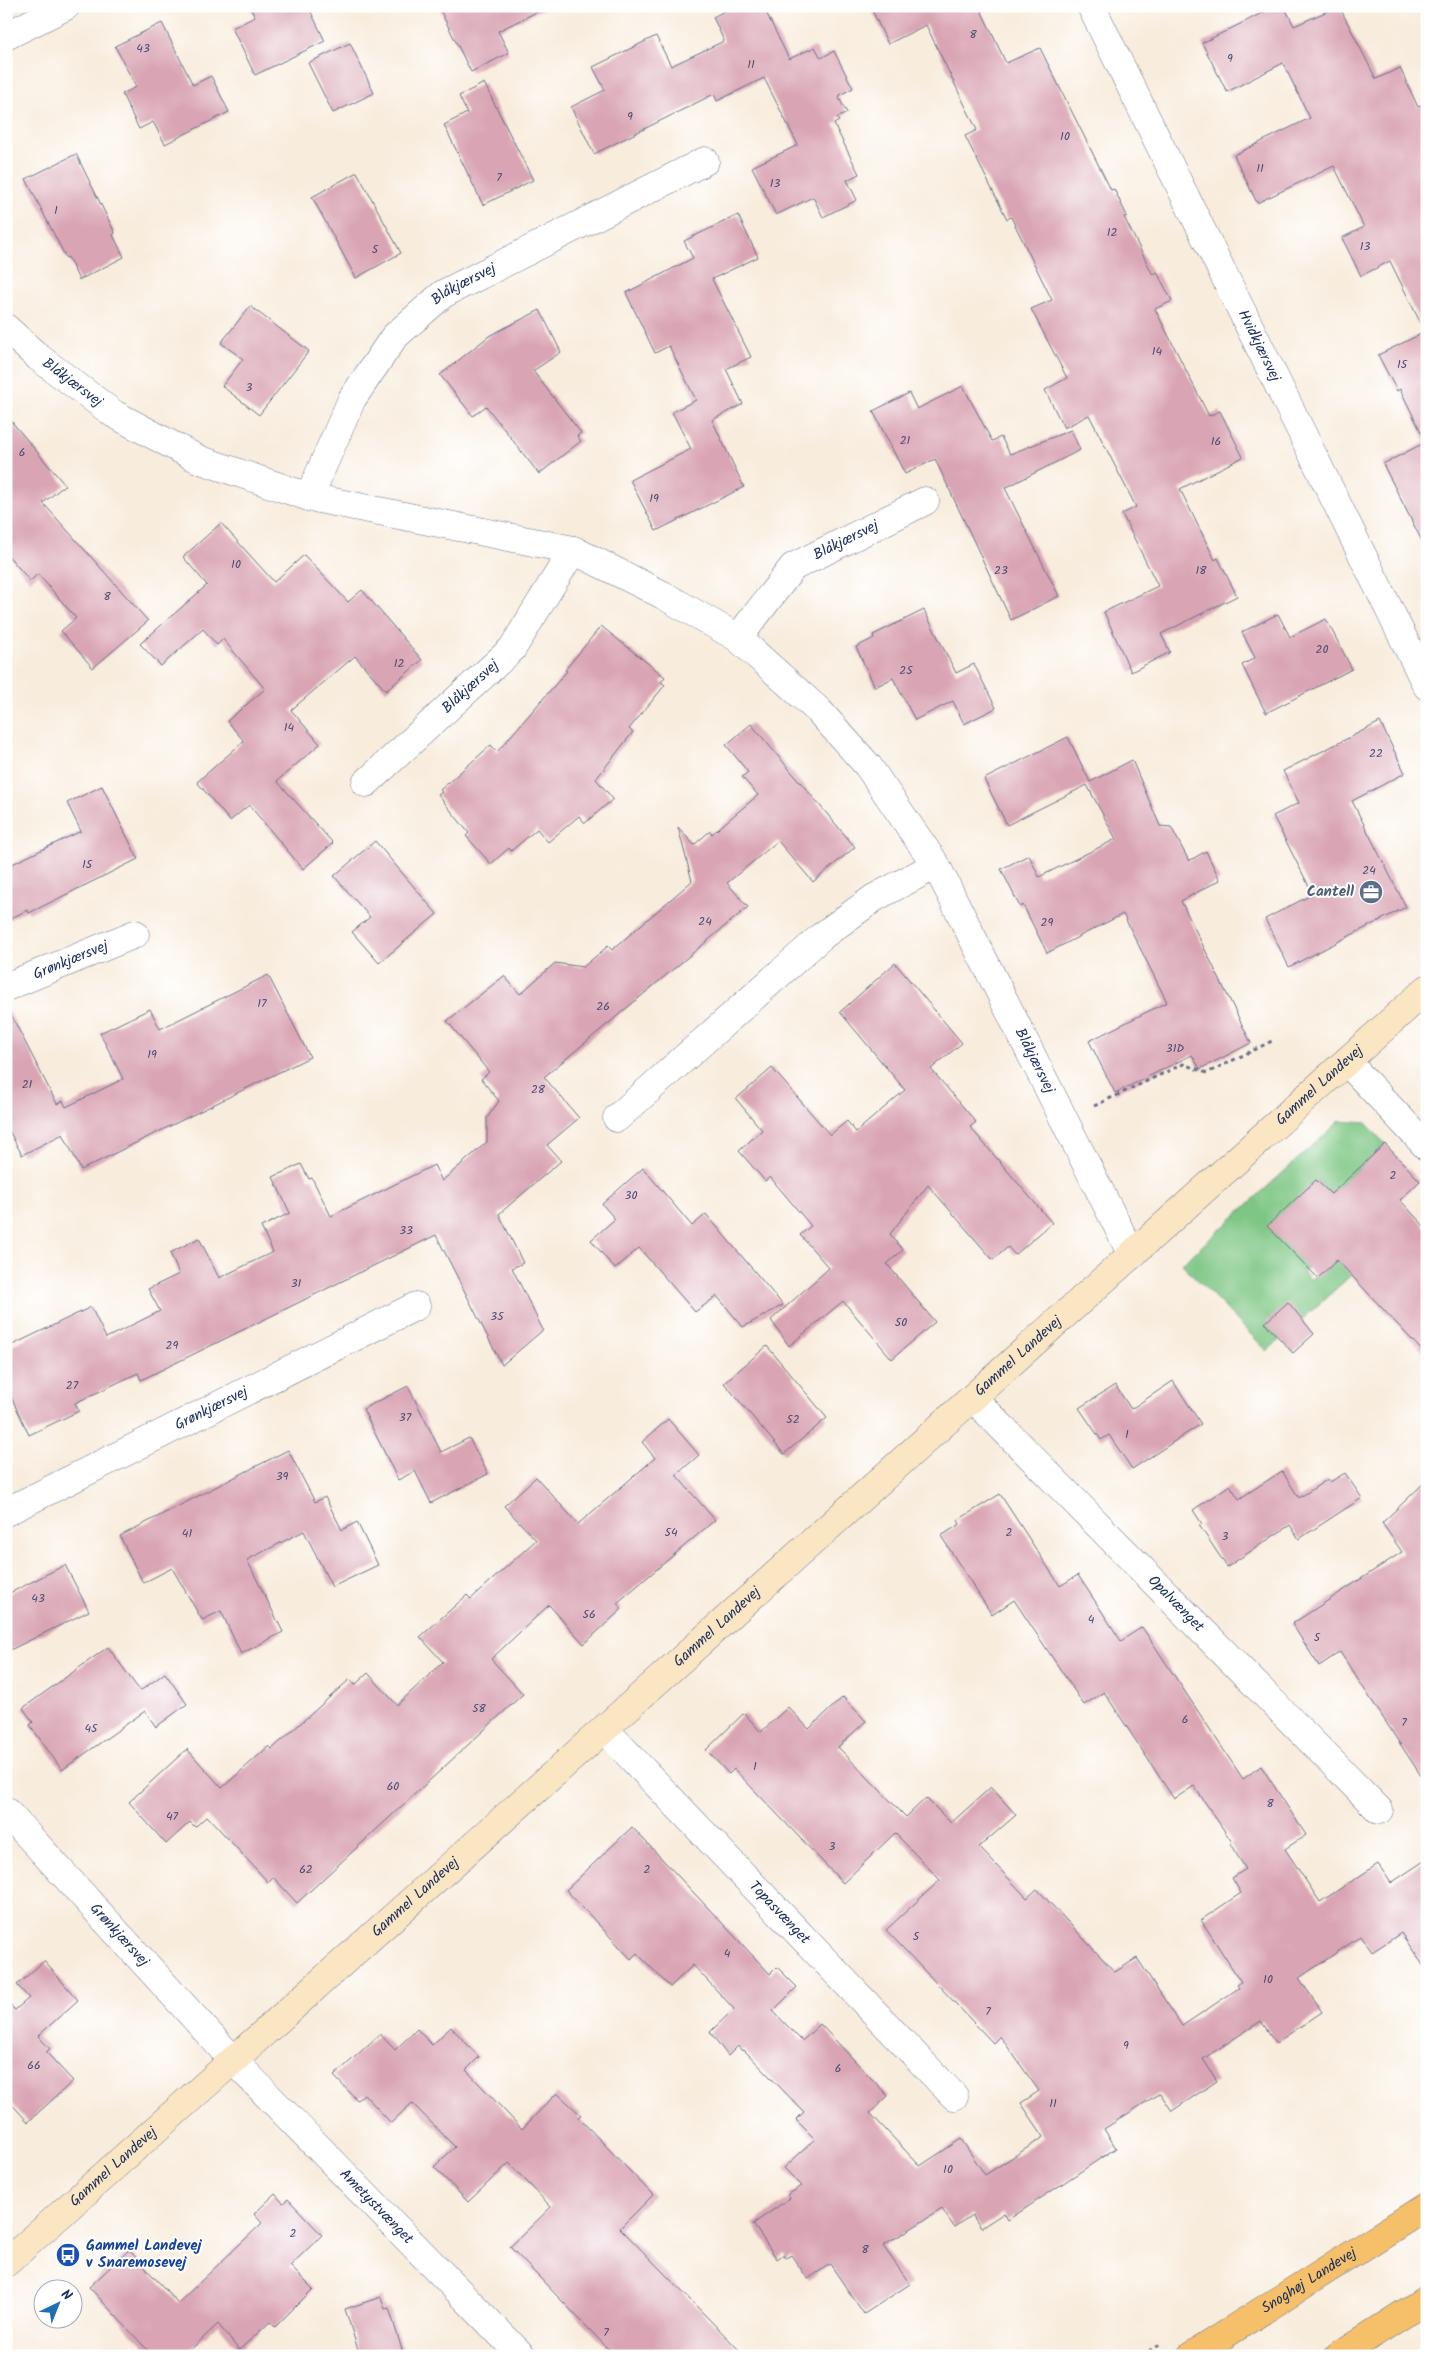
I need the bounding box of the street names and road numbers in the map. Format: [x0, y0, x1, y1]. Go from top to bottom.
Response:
street label: Blåkjærsvej [426, 256, 501, 311]
street label: Hvidkjærsvej [1231, 306, 1287, 387]
street label: Blåkjærsvej [37, 352, 109, 414]
street label: Blåkjærsvej [809, 513, 884, 567]
street label: Blåkjærsvej [436, 653, 506, 720]
street label: Grønkjærsvej [30, 934, 113, 987]
street label: Blåkjærsvej [1008, 1024, 1061, 1099]
street label: Gammel Landevej [1270, 1039, 1370, 1132]
street label: Gammel Landevej [969, 1310, 1069, 1402]
street label: Grønkjærsvej [171, 1380, 253, 1437]
street label: Opalvænget [1142, 1570, 1210, 1638]
street label: Gammel Landevej [668, 1580, 767, 1673]
street label: Gammel Landevej [366, 1851, 466, 1943]
street label: Topasvænget [743, 1875, 816, 1950]
street label: Grønkjærsvej [84, 1898, 156, 1973]
street label: Gammel Landevej [64, 2120, 164, 2213]
street label: Ametystvænget [333, 2163, 419, 2250]
street label: Snoghøj Landevej [1257, 2241, 1363, 2320]

